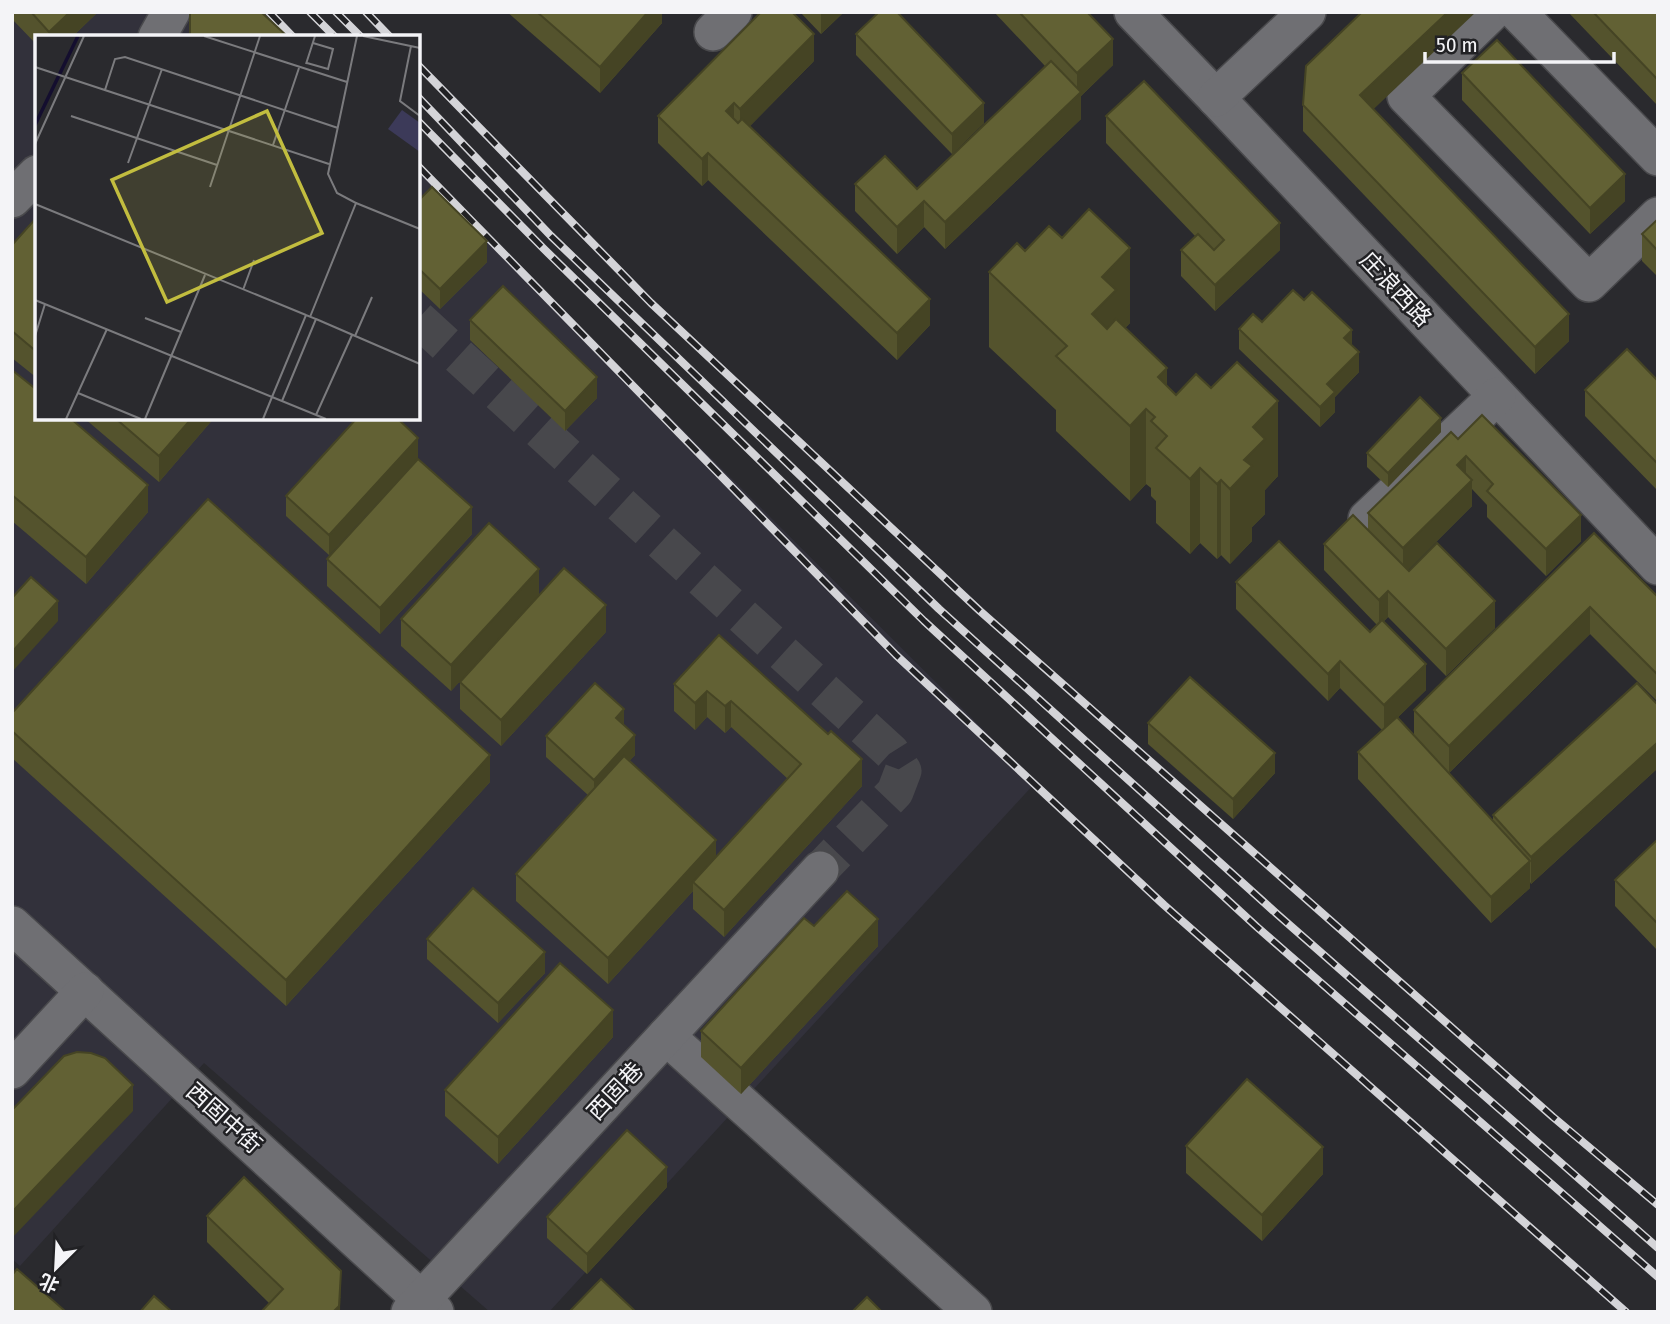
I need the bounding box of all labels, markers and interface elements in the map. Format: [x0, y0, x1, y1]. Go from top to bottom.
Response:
scale bar [1425, 21, 1614, 65]
text: 50 m [1436, 32, 1478, 58]
inset map [35, 35, 420, 420]
street label: 庄浪西路 [1354, 246, 1438, 332]
street label: 西固巷 [581, 1056, 649, 1126]
street label: 西固中街 [180, 1077, 268, 1159]
north arrow [21, 1233, 91, 1303]
text: 北 [36, 1269, 63, 1297]

